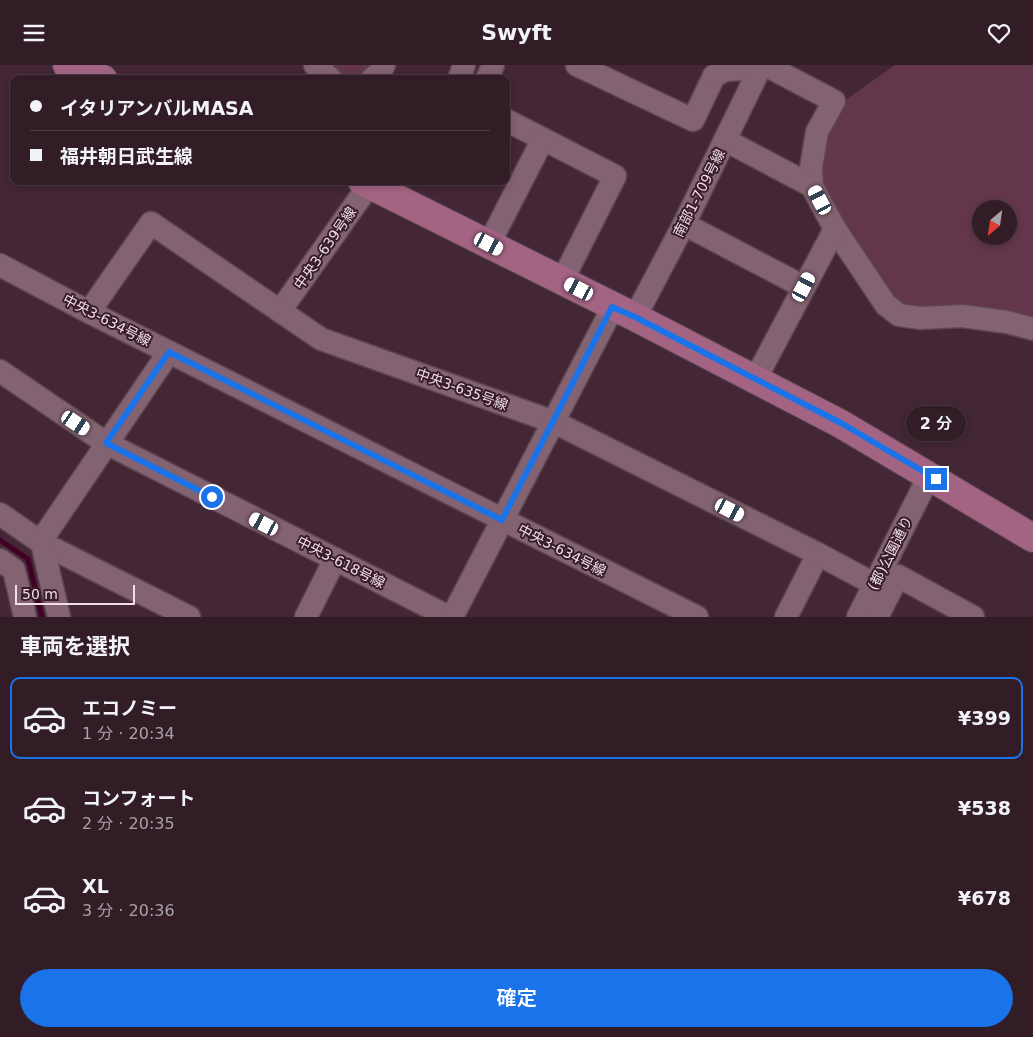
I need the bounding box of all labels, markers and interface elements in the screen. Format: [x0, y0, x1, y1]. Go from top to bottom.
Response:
icon: menu [20, 19, 48, 47]
icon: heart [985, 19, 1013, 47]
text: Swyft [481, 20, 552, 45]
text: イタリアンバルMASA [60, 97, 253, 119]
text: 福井朝日武生線 [60, 145, 193, 167]
street label: 南部1-709号線 [670, 146, 728, 240]
car [806, 183, 833, 217]
north arrow [972, 200, 1018, 245]
map controls [972, 200, 1017, 245]
street label: 中央3-639号線 [291, 204, 359, 292]
car [472, 231, 505, 257]
car [790, 270, 817, 304]
car [562, 276, 595, 302]
street label: 中央3-634号線 [60, 291, 154, 349]
street label: 中央3-635号線 [414, 365, 510, 413]
callout: 2 分 [906, 407, 966, 441]
car [59, 408, 92, 438]
text: 2 分 [920, 414, 952, 433]
route end [925, 468, 947, 490]
route start [201, 486, 223, 508]
car [713, 497, 746, 523]
car [247, 511, 280, 537]
street label: (都)公園通り [864, 513, 916, 593]
street label: 中央3-634号線 [515, 521, 609, 579]
street label: 中央3-618号線 [294, 533, 388, 591]
scale bar [15, 582, 135, 605]
text: 50 m [22, 586, 58, 602]
text: 車両を選択 [20, 634, 130, 659]
icon: car [22, 696, 67, 741]
text: エコノミー [82, 697, 177, 719]
text: ¥399 [958, 707, 1011, 729]
text: 1 分 · 20:34 [82, 724, 175, 743]
icon: car [22, 786, 67, 831]
text: コンフォート [82, 787, 195, 809]
text: ¥538 [958, 797, 1011, 819]
text: 2 分 · 20:35 [82, 814, 175, 833]
text: XL [82, 875, 109, 897]
icon: car [22, 876, 67, 921]
text: ¥678 [958, 887, 1011, 909]
text: 3 分 · 20:36 [82, 901, 175, 920]
button: 確定 [20, 969, 1013, 1027]

